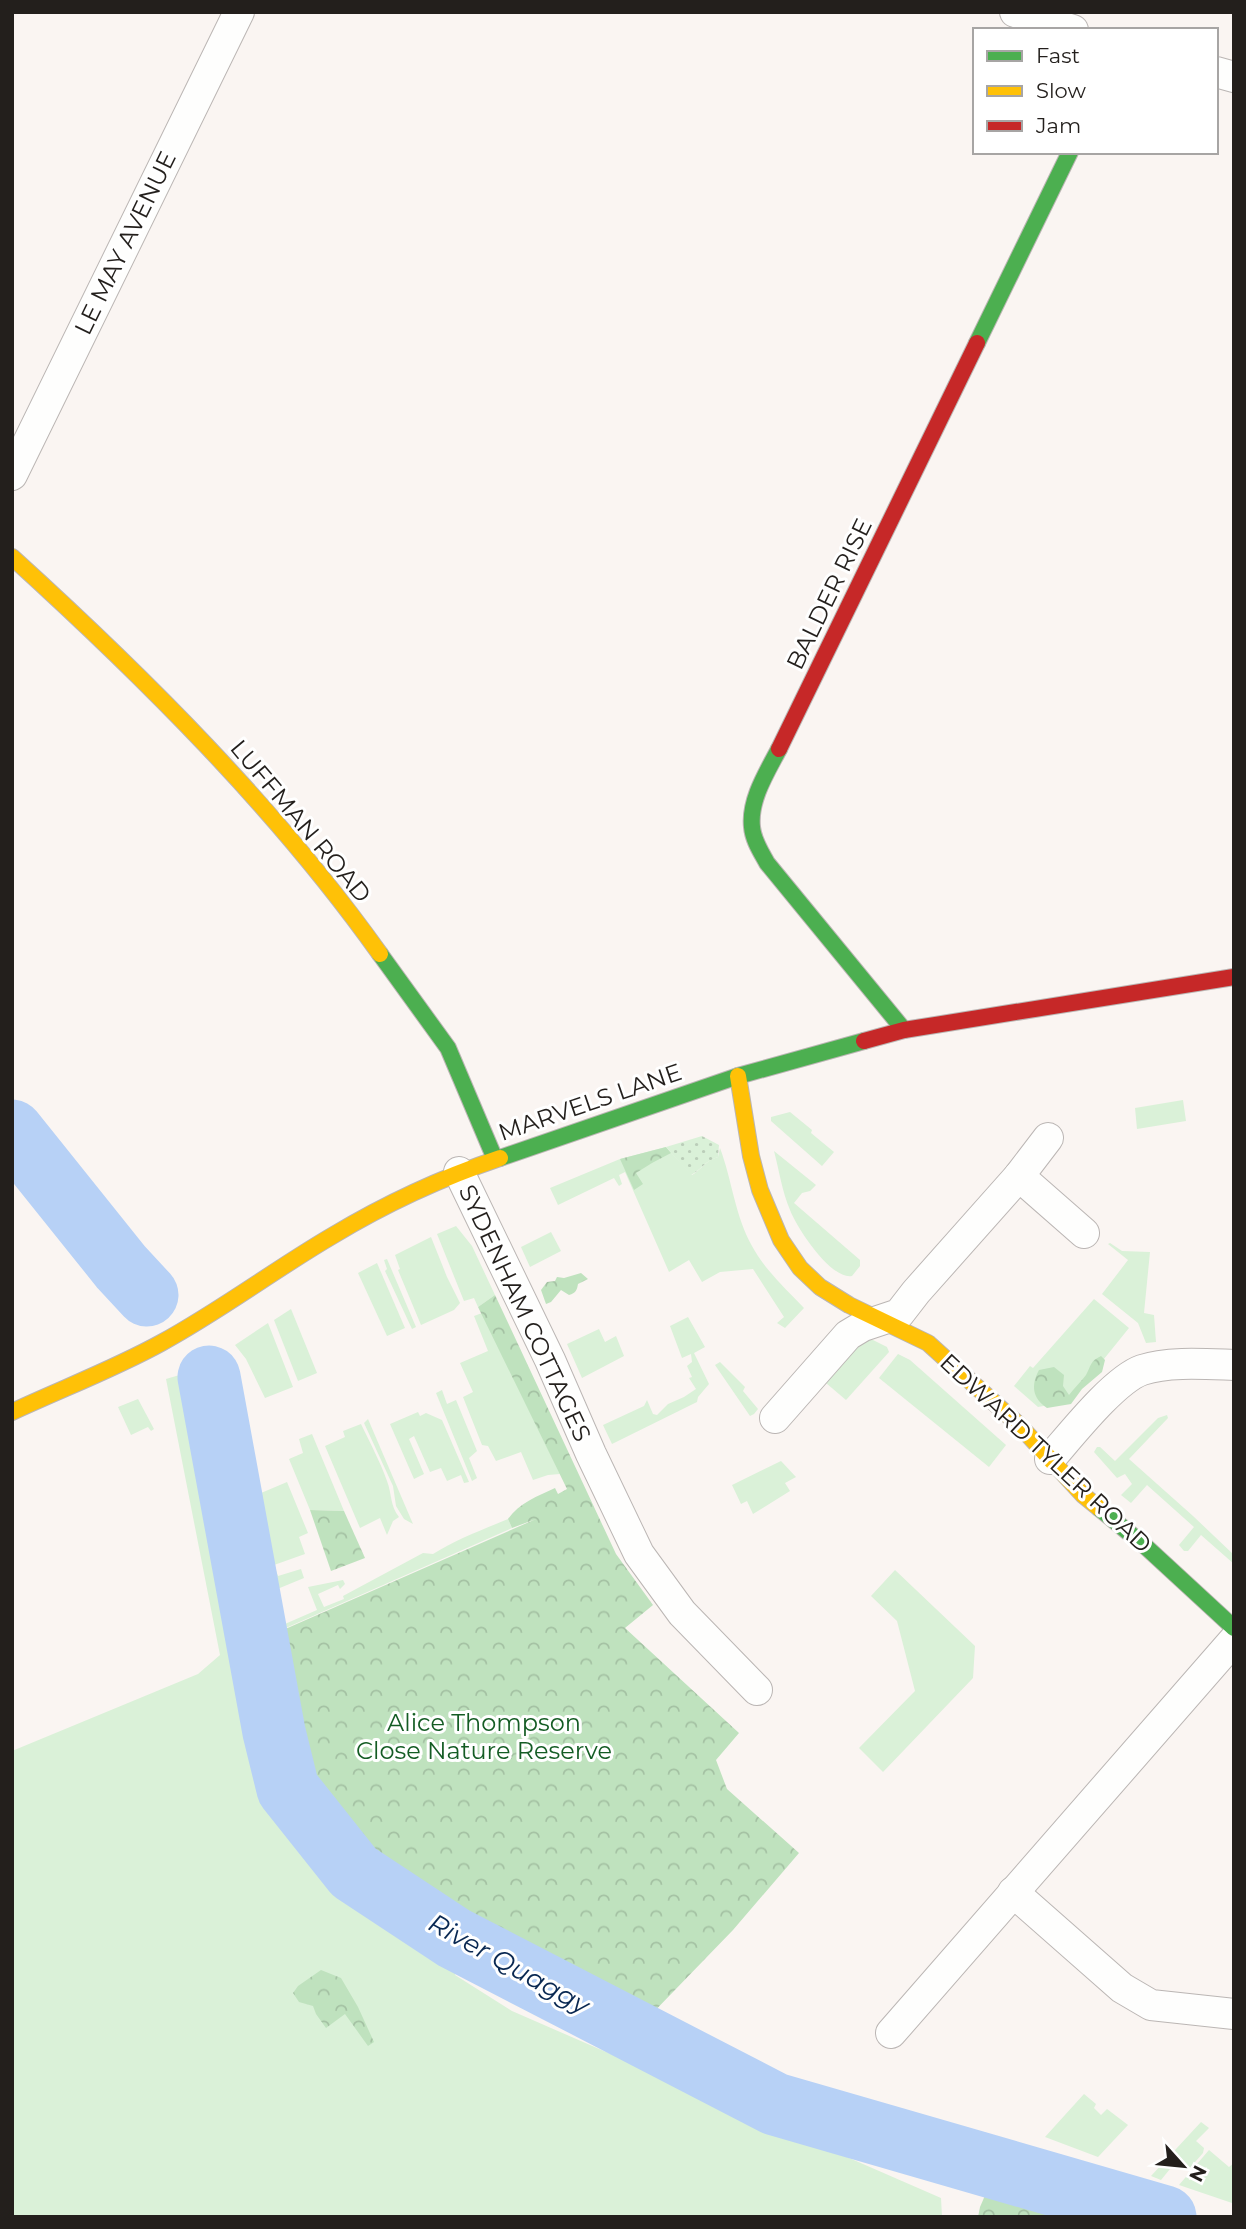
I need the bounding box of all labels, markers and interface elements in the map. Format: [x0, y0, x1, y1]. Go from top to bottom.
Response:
legend [973, 28, 1218, 154]
text: Fast [1036, 43, 1080, 68]
text: Slow [1036, 78, 1086, 103]
text: Jam [1035, 113, 1081, 138]
street label: LE MAY AVENUE [68, 147, 182, 339]
street label: BALDER RISE [780, 514, 878, 674]
street label: LUFFMAN ROAD [225, 734, 377, 908]
street label: MARVELS LANE [495, 1057, 685, 1147]
street label: SYDENHAM COTTAGES [453, 1180, 597, 1446]
street label: EDWARD TYLER ROAD [934, 1347, 1158, 1559]
park label: Alice Thompson Close Nature Reserve [356, 1708, 612, 1765]
water label: River Quaggy [423, 1907, 597, 2022]
north arrow [1148, 2131, 1218, 2201]
text: N [1184, 2161, 1211, 2186]

